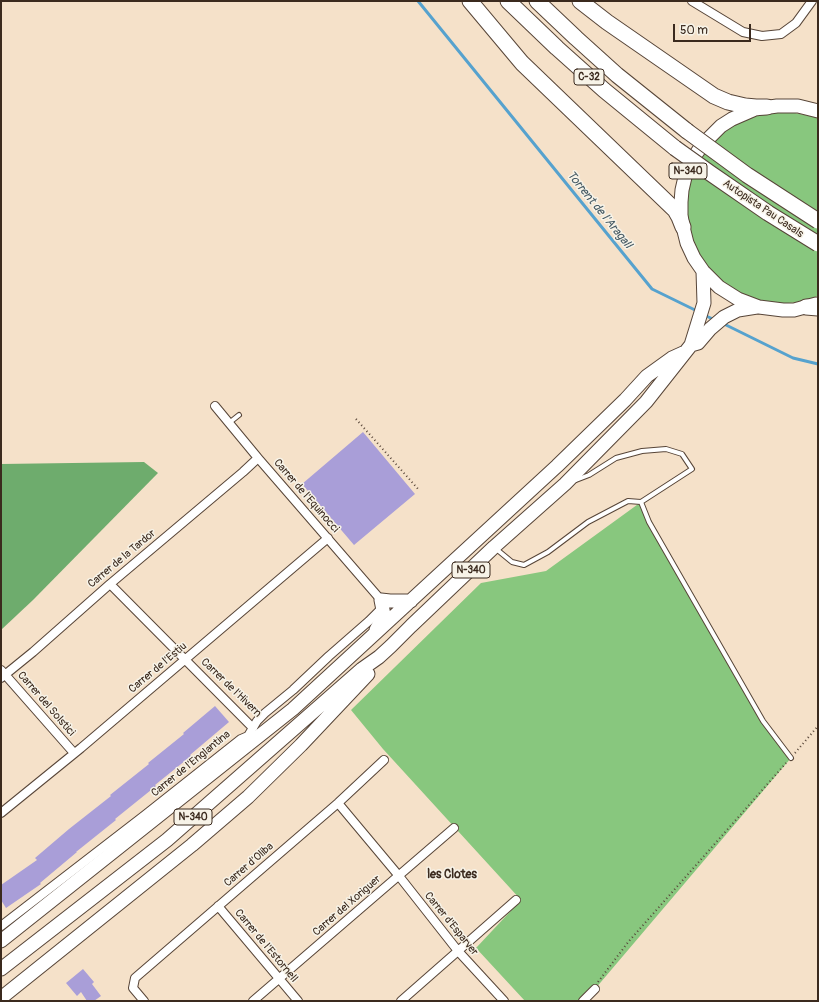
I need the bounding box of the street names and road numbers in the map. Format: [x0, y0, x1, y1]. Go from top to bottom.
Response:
road number: C-32 [574, 69, 604, 85]
road number: N-340 [669, 163, 707, 179]
street label: Autopista Pau Casals [720, 177, 806, 241]
street label: Carrer de l'Equinocci [270, 457, 342, 535]
street label: Carrer de la Tardor [86, 527, 158, 591]
road number: N-340 [452, 562, 490, 578]
street label: Carrer de l'Estiu [126, 640, 190, 696]
street label: Carrer de l'Hivern [198, 656, 264, 720]
street label: Carrer del Solstici [14, 669, 78, 739]
street label: Carrer de l'Englantina [149, 728, 233, 800]
road number: N-340 [174, 809, 212, 825]
street label: Carrer d'Oliba [222, 840, 276, 890]
street label: Carrer del Xoriguer [310, 873, 384, 939]
street label: Carrer d'Esparver [421, 890, 481, 958]
street label: Carrer de l'Estornell [232, 907, 300, 985]

